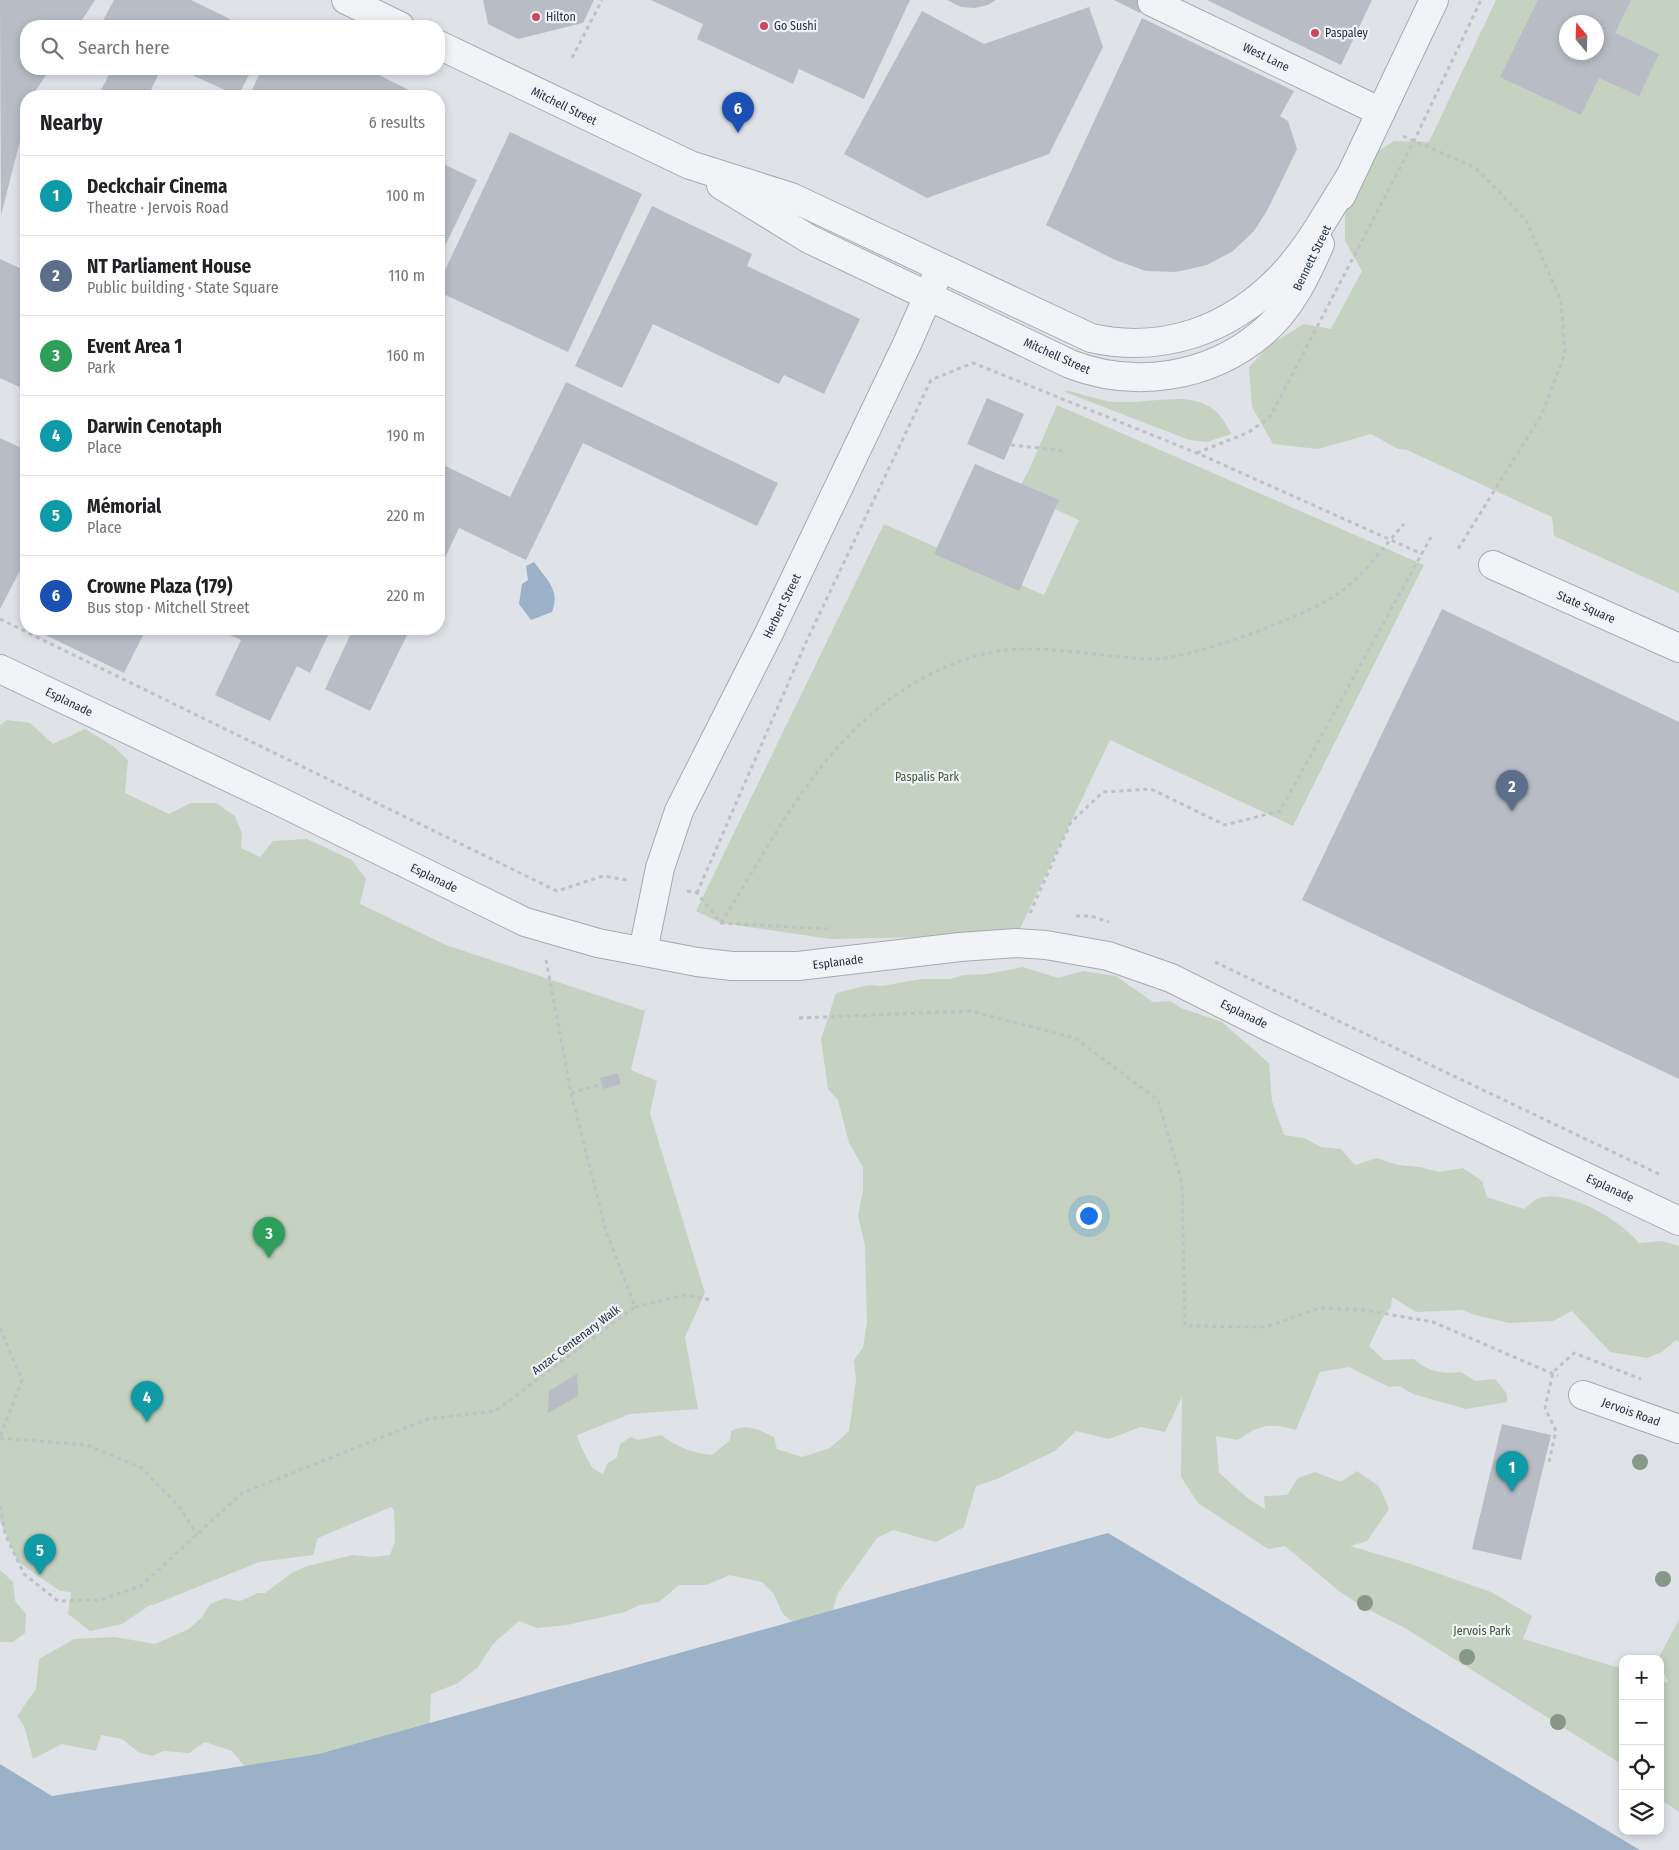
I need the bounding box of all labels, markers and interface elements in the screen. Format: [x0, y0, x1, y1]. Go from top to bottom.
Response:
place label: Hilton [546, 10, 576, 24]
marker: Hilton [530, 11, 542, 23]
north arrow [1559, 15, 1604, 60]
place label: Go Sushi [774, 19, 817, 33]
search box [20, 20, 445, 75]
marker: Go Sushi [758, 20, 770, 32]
place label: Paspaley [1325, 26, 1369, 40]
marker: Paspaley [1309, 27, 1321, 39]
icon: search [38, 34, 66, 62]
text: Search here [78, 36, 170, 59]
street label: West Lane [1240, 40, 1292, 74]
street label: Mitchell Street [529, 84, 599, 128]
pin: 6 [722, 92, 754, 133]
text: Nearby [40, 110, 102, 136]
text: 6 results [369, 113, 425, 132]
text: Deckchair Cinema [87, 175, 228, 198]
text: 1 [53, 186, 59, 205]
text: 100 m [386, 186, 425, 205]
text: Theatre · Jervois Road [87, 198, 229, 217]
street label: Bennett Street [1290, 223, 1334, 293]
text: NT Parliament House [87, 255, 251, 278]
text: 2 [52, 266, 60, 285]
text: 110 m [388, 266, 425, 285]
text: Public building · State Square [87, 278, 279, 297]
text: Event Area 1 [87, 335, 182, 358]
street label: Mitchell Street [1022, 335, 1093, 377]
text: 3 [52, 346, 60, 365]
text: 160 m [386, 346, 425, 365]
text: Park [87, 358, 115, 377]
text: Darwin Cenotaph [87, 415, 222, 438]
text: 4 [52, 426, 60, 445]
text: 190 m [387, 426, 425, 445]
text: Place [87, 438, 122, 457]
text: Mémorial [87, 495, 161, 518]
text: 5 [52, 506, 60, 525]
text: 220 m [386, 506, 425, 525]
text: Place [87, 518, 122, 537]
street label: Herbert Street [760, 571, 804, 641]
text: Crowne Plaza (179) [87, 575, 233, 598]
text: 6 [52, 586, 60, 605]
text: 220 m [386, 586, 425, 605]
street label: State Square [1555, 588, 1617, 626]
text: Bus stop · Mitchell Street [87, 598, 250, 617]
street label: Esplanade [43, 685, 95, 719]
park label: Paspalis Park [895, 770, 959, 784]
pin: 2 [1496, 770, 1528, 811]
street label: Esplanade [408, 861, 460, 895]
street label: Esplanade [812, 952, 864, 972]
street label: Esplanade [1218, 997, 1270, 1031]
street label: Esplanade [1584, 1171, 1636, 1205]
your location [1076, 1203, 1102, 1229]
pin: 3 [253, 1217, 285, 1258]
street label: Anzac Centenary Walk [529, 1302, 623, 1378]
pin: 4 [131, 1381, 163, 1422]
street label: Jervois Road [1600, 1395, 1662, 1429]
pin: 1 [1496, 1451, 1528, 1492]
pin: 5 [24, 1534, 56, 1575]
park label: Jervois Park [1453, 1624, 1511, 1638]
map controls [1619, 1655, 1664, 1835]
button: + [1619, 1655, 1664, 1700]
button: − [1619, 1700, 1664, 1745]
button: locate [1619, 1745, 1664, 1790]
button: layers [1619, 1790, 1664, 1835]

